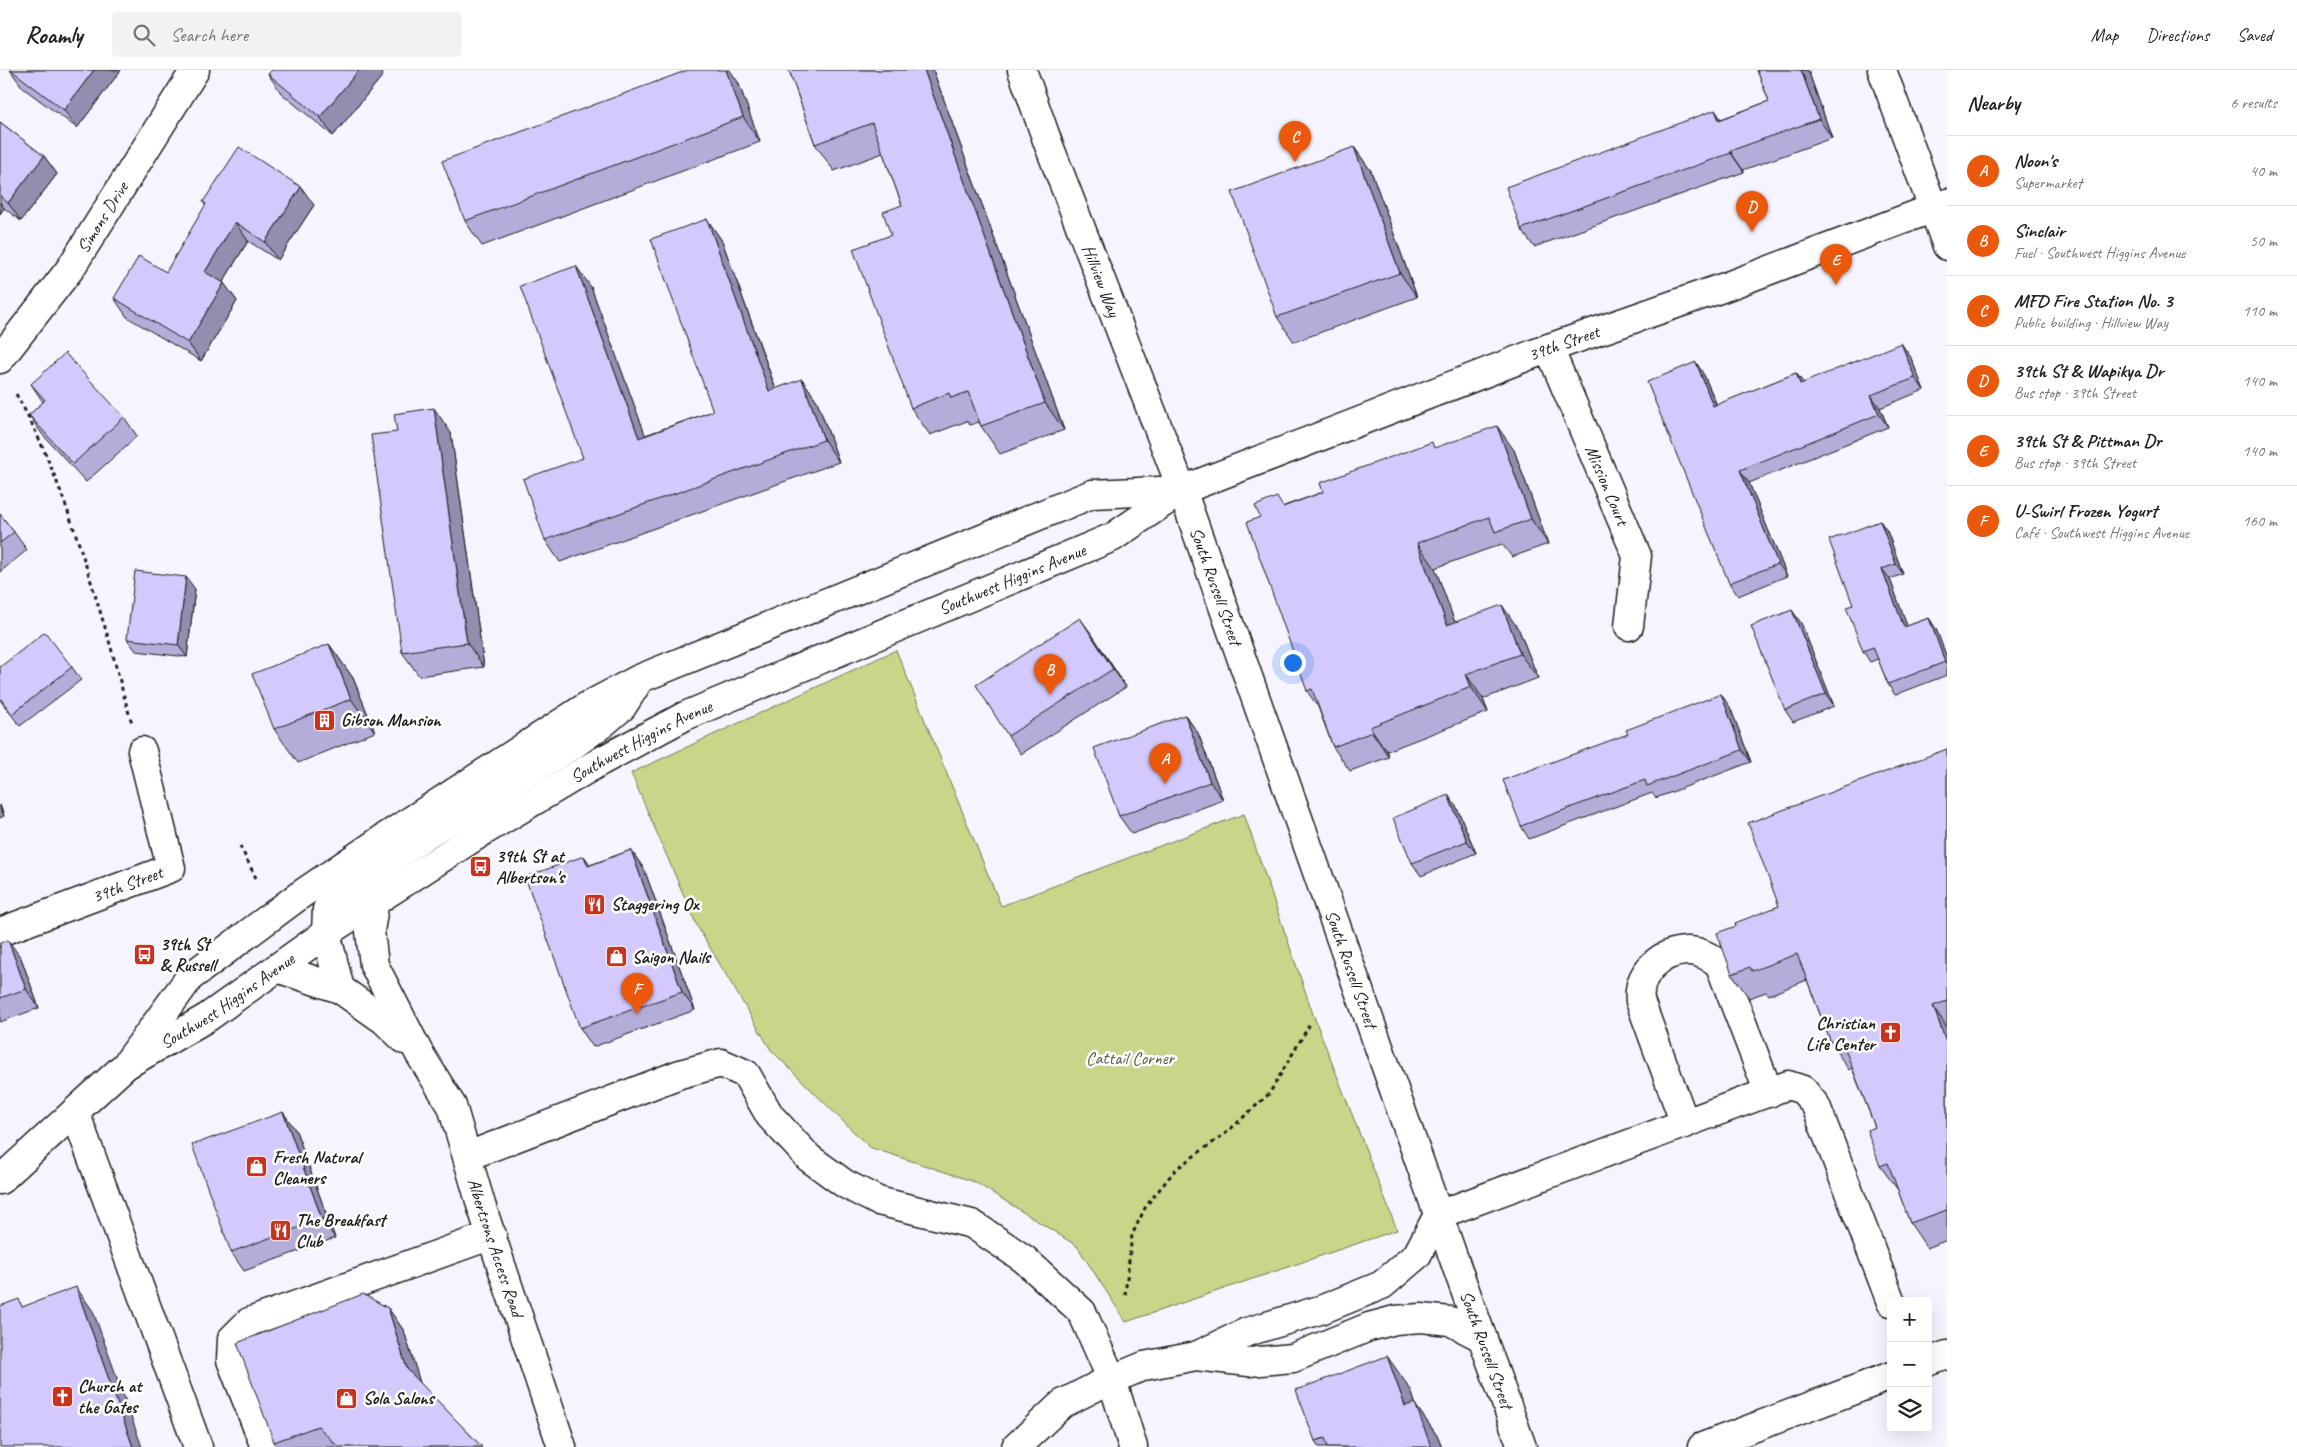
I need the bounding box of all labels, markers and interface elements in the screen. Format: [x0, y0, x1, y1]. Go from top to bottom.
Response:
search box [112, 12, 462, 57]
text: Roamly [25, 20, 82, 50]
icon: search [130, 21, 158, 49]
text: Search here [170, 23, 248, 47]
text: Map [2091, 24, 2118, 46]
text: Directions [2146, 24, 2209, 46]
text: Saved [2237, 24, 2272, 46]
text: Nearby [1967, 90, 2020, 116]
text: 6 results [2230, 93, 2277, 113]
pin: C [1279, 121, 1311, 162]
text: Noon's [2014, 149, 2057, 173]
text: A [1979, 161, 1987, 181]
text: 40 m [2250, 161, 2277, 181]
text: Supermarket [2014, 173, 2082, 193]
street label: Simons Drive [72, 177, 134, 257]
pin: D [1736, 191, 1768, 232]
text: Sinclair [2014, 219, 2065, 243]
text: B [1979, 231, 1987, 251]
text: 50 m [2250, 231, 2277, 251]
street label: Hillview Way [1077, 241, 1126, 322]
text: Fuel · Southwest Higgins Avenue [2014, 243, 2185, 263]
pin: E [1820, 244, 1852, 285]
text: MFD Fire Station No. 3 [2014, 289, 2173, 313]
text: C [1979, 301, 1987, 321]
text: 110 m [2243, 301, 2277, 321]
text: Public building · Hillview Way [2014, 313, 2168, 333]
street label: 39th Street [1525, 320, 1604, 366]
text: 39th St & Wapikya Dr [2014, 359, 2164, 383]
text: D [1978, 371, 1988, 391]
text: 140 m [2243, 371, 2277, 391]
text: Bus stop · 39th Street [2014, 383, 2136, 403]
text: 39th St & Pittman Dr [2014, 429, 2161, 453]
text: E [1979, 441, 1987, 461]
text: 140 m [2243, 441, 2277, 461]
street label: Mission Court [1580, 442, 1635, 531]
text: Bus stop · 39th Street [2014, 453, 2136, 473]
text: U-Swirl Frozen Yogurt [2014, 499, 2157, 523]
text: F [1979, 511, 1987, 531]
text: 160 m [2243, 511, 2277, 531]
text: Café · Southwest Higgins Avenue [2014, 523, 2189, 543]
street label: South Russell Street [1185, 524, 1248, 651]
street label: Southwest Higgins Avenue [935, 538, 1090, 620]
your location [1280, 650, 1306, 676]
pin: B [1034, 654, 1066, 695]
street label: Southwest Higgins Avenue [566, 695, 716, 788]
building icon: Gibson Mansion [313, 708, 337, 732]
place label: Gibson Mansion [341, 709, 442, 731]
pin: A [1149, 743, 1181, 784]
place label: 39th St at Albertson's [496, 845, 566, 888]
bus stop icon: 39th St at Albertson's [468, 854, 492, 878]
street label: 39th Street [89, 860, 168, 908]
restaurant icon: Staggering Ox [583, 892, 607, 916]
place label: Staggering Ox [611, 893, 700, 915]
street label: South Russell Street [1320, 907, 1383, 1034]
place label: 39th St & Russell [160, 933, 219, 976]
bus stop icon: 39th St & Russell [132, 942, 156, 966]
shop icon: Saigon Nails [604, 945, 628, 969]
place label: Saigon Nails [632, 946, 712, 968]
street label: Southwest Higgins Avenue [156, 947, 300, 1054]
pin: F [621, 973, 653, 1014]
place label: Christian Life Center [1806, 1012, 1878, 1055]
church icon: Christian Life Center [1879, 1021, 1903, 1045]
park label: Cattail Corner [1086, 1047, 1176, 1069]
place label: Fresh Natural Cleaners [273, 1146, 365, 1189]
shop icon: Fresh Natural Cleaners [245, 1155, 269, 1179]
street label: Albertsons Access Road [463, 1176, 530, 1322]
place label: The Breakfast Club [296, 1209, 388, 1252]
restaurant icon: The Breakfast Club [268, 1218, 292, 1242]
street label: South Russell Street [1455, 1288, 1519, 1414]
map controls [1887, 1297, 1932, 1432]
button: + [1887, 1297, 1932, 1342]
button: − [1887, 1342, 1932, 1387]
place label: Church at the Gates [78, 1375, 143, 1418]
church icon: Church at the Gates [50, 1384, 74, 1408]
shop icon: Sola Salons [335, 1386, 359, 1410]
place label: Sola Salons [363, 1387, 436, 1409]
button: layers [1887, 1387, 1932, 1432]

